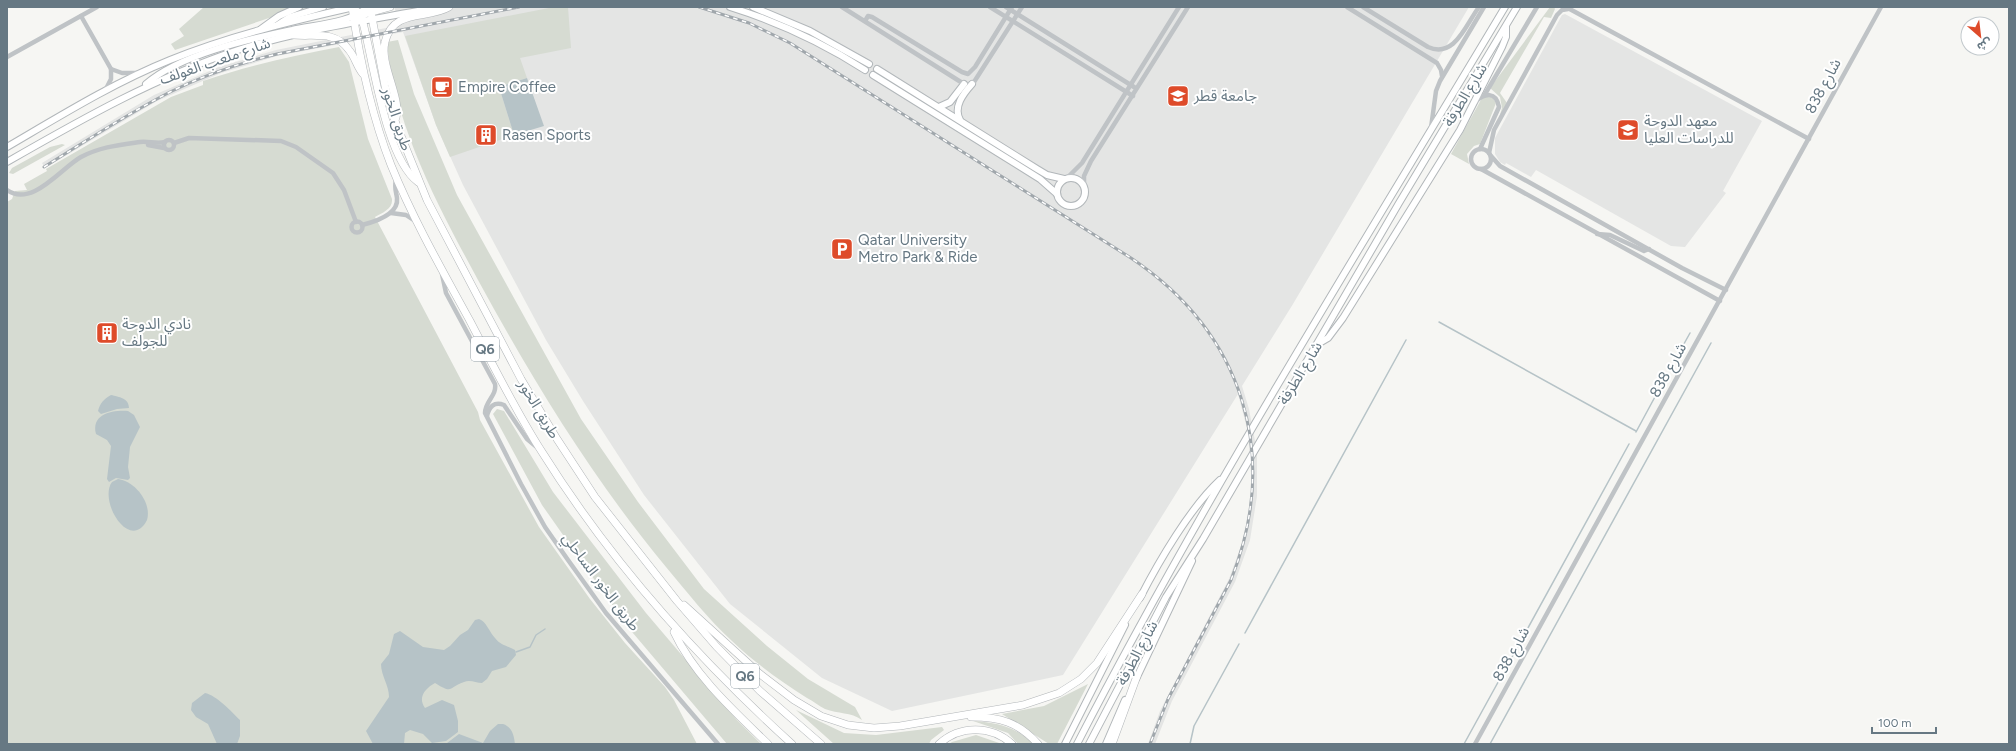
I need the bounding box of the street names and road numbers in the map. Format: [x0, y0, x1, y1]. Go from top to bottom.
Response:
street label: شارع ملعب الغولف [157, 34, 274, 91]
street label: شارع 838 [1801, 55, 1848, 118]
street label: شارع الطرفة [1439, 60, 1494, 131]
street label: طريق الخور [377, 84, 416, 153]
road number: Q6 [471, 337, 499, 361]
street label: شارع الطرفة [1274, 338, 1329, 409]
street label: شارع 838 [1646, 339, 1693, 402]
street label: طريق الخور [513, 375, 564, 442]
street label: طريق الخور الساحلي [556, 529, 644, 636]
street label: شارع الطرفة [1112, 617, 1164, 690]
street label: شارع 838 [1489, 623, 1536, 686]
road number: Q6 [731, 664, 759, 688]

